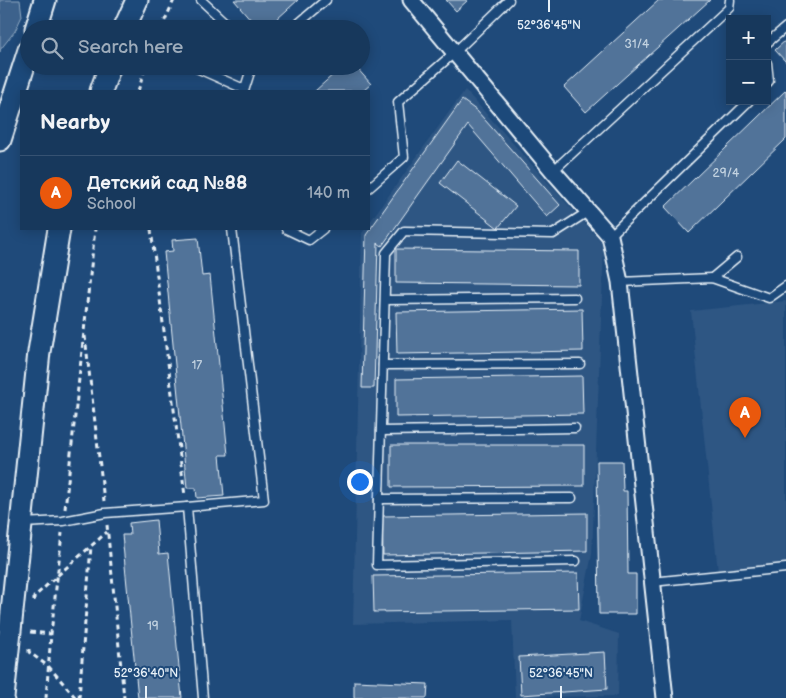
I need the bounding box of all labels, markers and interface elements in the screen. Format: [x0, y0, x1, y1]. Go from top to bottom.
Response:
map controls [726, 15, 771, 105]
button: + [726, 15, 771, 60]
text: 52°36'45"N [517, 18, 581, 33]
search box [20, 20, 370, 75]
icon: search [38, 34, 66, 62]
text: Search here [78, 36, 183, 59]
house number: 31/4 [625, 37, 650, 52]
button: − [726, 60, 771, 105]
text: Nearby [40, 110, 110, 135]
house number: 29/4 [713, 166, 740, 181]
text: Детский сад №88 [87, 172, 247, 195]
text: A [51, 184, 61, 203]
text: 140 m [307, 184, 350, 203]
text: School [87, 195, 136, 214]
house number: 17 [192, 358, 202, 373]
pin: A [729, 397, 761, 438]
your location [347, 469, 373, 495]
house number: 19 [147, 619, 159, 634]
text: 52°36'40"N [114, 666, 178, 681]
text: 52°36'45"N [529, 666, 593, 681]

